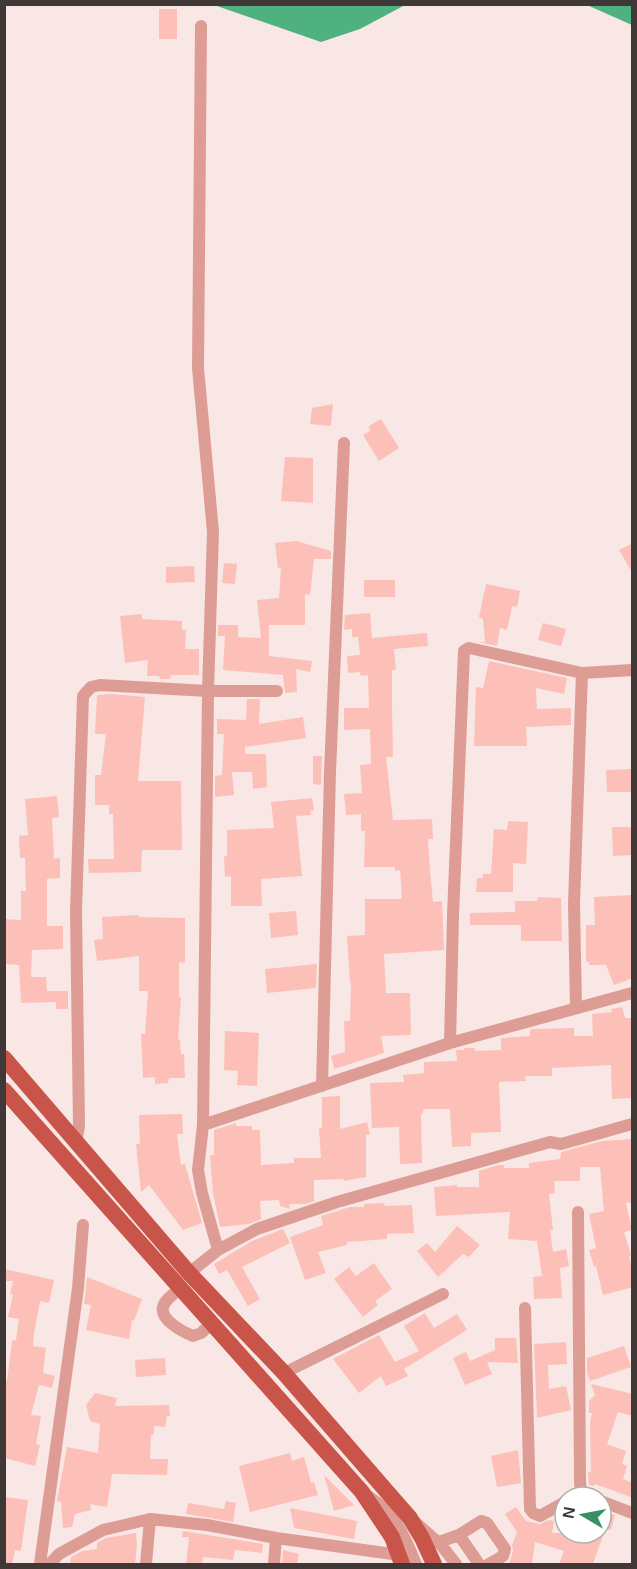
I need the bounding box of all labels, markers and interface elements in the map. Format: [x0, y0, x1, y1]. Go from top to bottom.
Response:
north arrow [553, 1485, 613, 1545]
text: N [559, 1505, 578, 1520]

